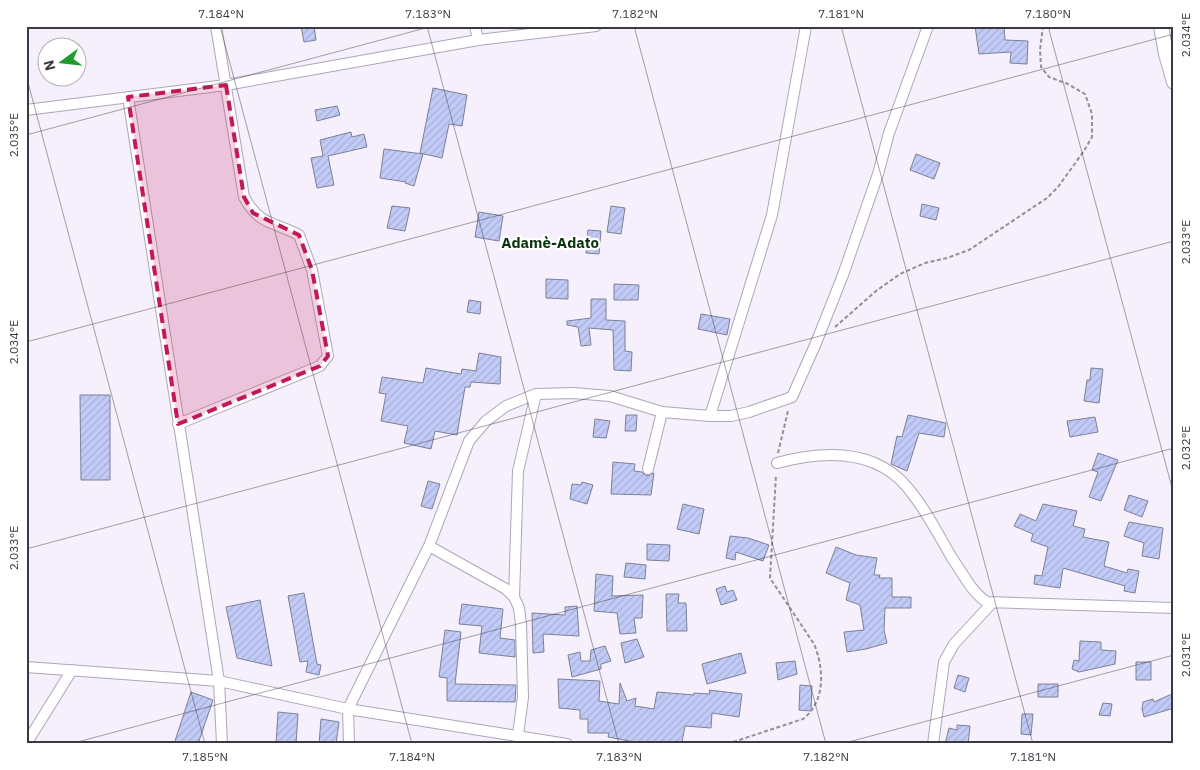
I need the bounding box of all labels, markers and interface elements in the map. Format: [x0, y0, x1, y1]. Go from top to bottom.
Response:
text: 7.184°N [198, 6, 244, 21]
text: 7.183°N [405, 6, 451, 21]
text: 7.182°N [612, 6, 658, 21]
text: 7.181°N [818, 6, 864, 21]
text: 7.180°N [1025, 6, 1071, 21]
text: 2.034°E [1178, 13, 1193, 57]
north arrow [38, 38, 88, 88]
text: N [39, 58, 59, 73]
text: 2.035°E [6, 113, 21, 157]
text: 2.033°E [1178, 220, 1193, 264]
district label: Adamè-Adato [501, 233, 599, 252]
text: 2.034°E [6, 320, 21, 364]
text: 2.032°E [1178, 426, 1193, 470]
text: 2.033°E [6, 526, 21, 570]
text: 2.031°E [1178, 633, 1193, 677]
text: 7.185°N [182, 749, 228, 764]
text: 7.184°N [389, 749, 435, 764]
text: 7.183°N [596, 749, 642, 764]
text: 7.182°N [803, 749, 849, 764]
text: 7.181°N [1010, 749, 1056, 764]

